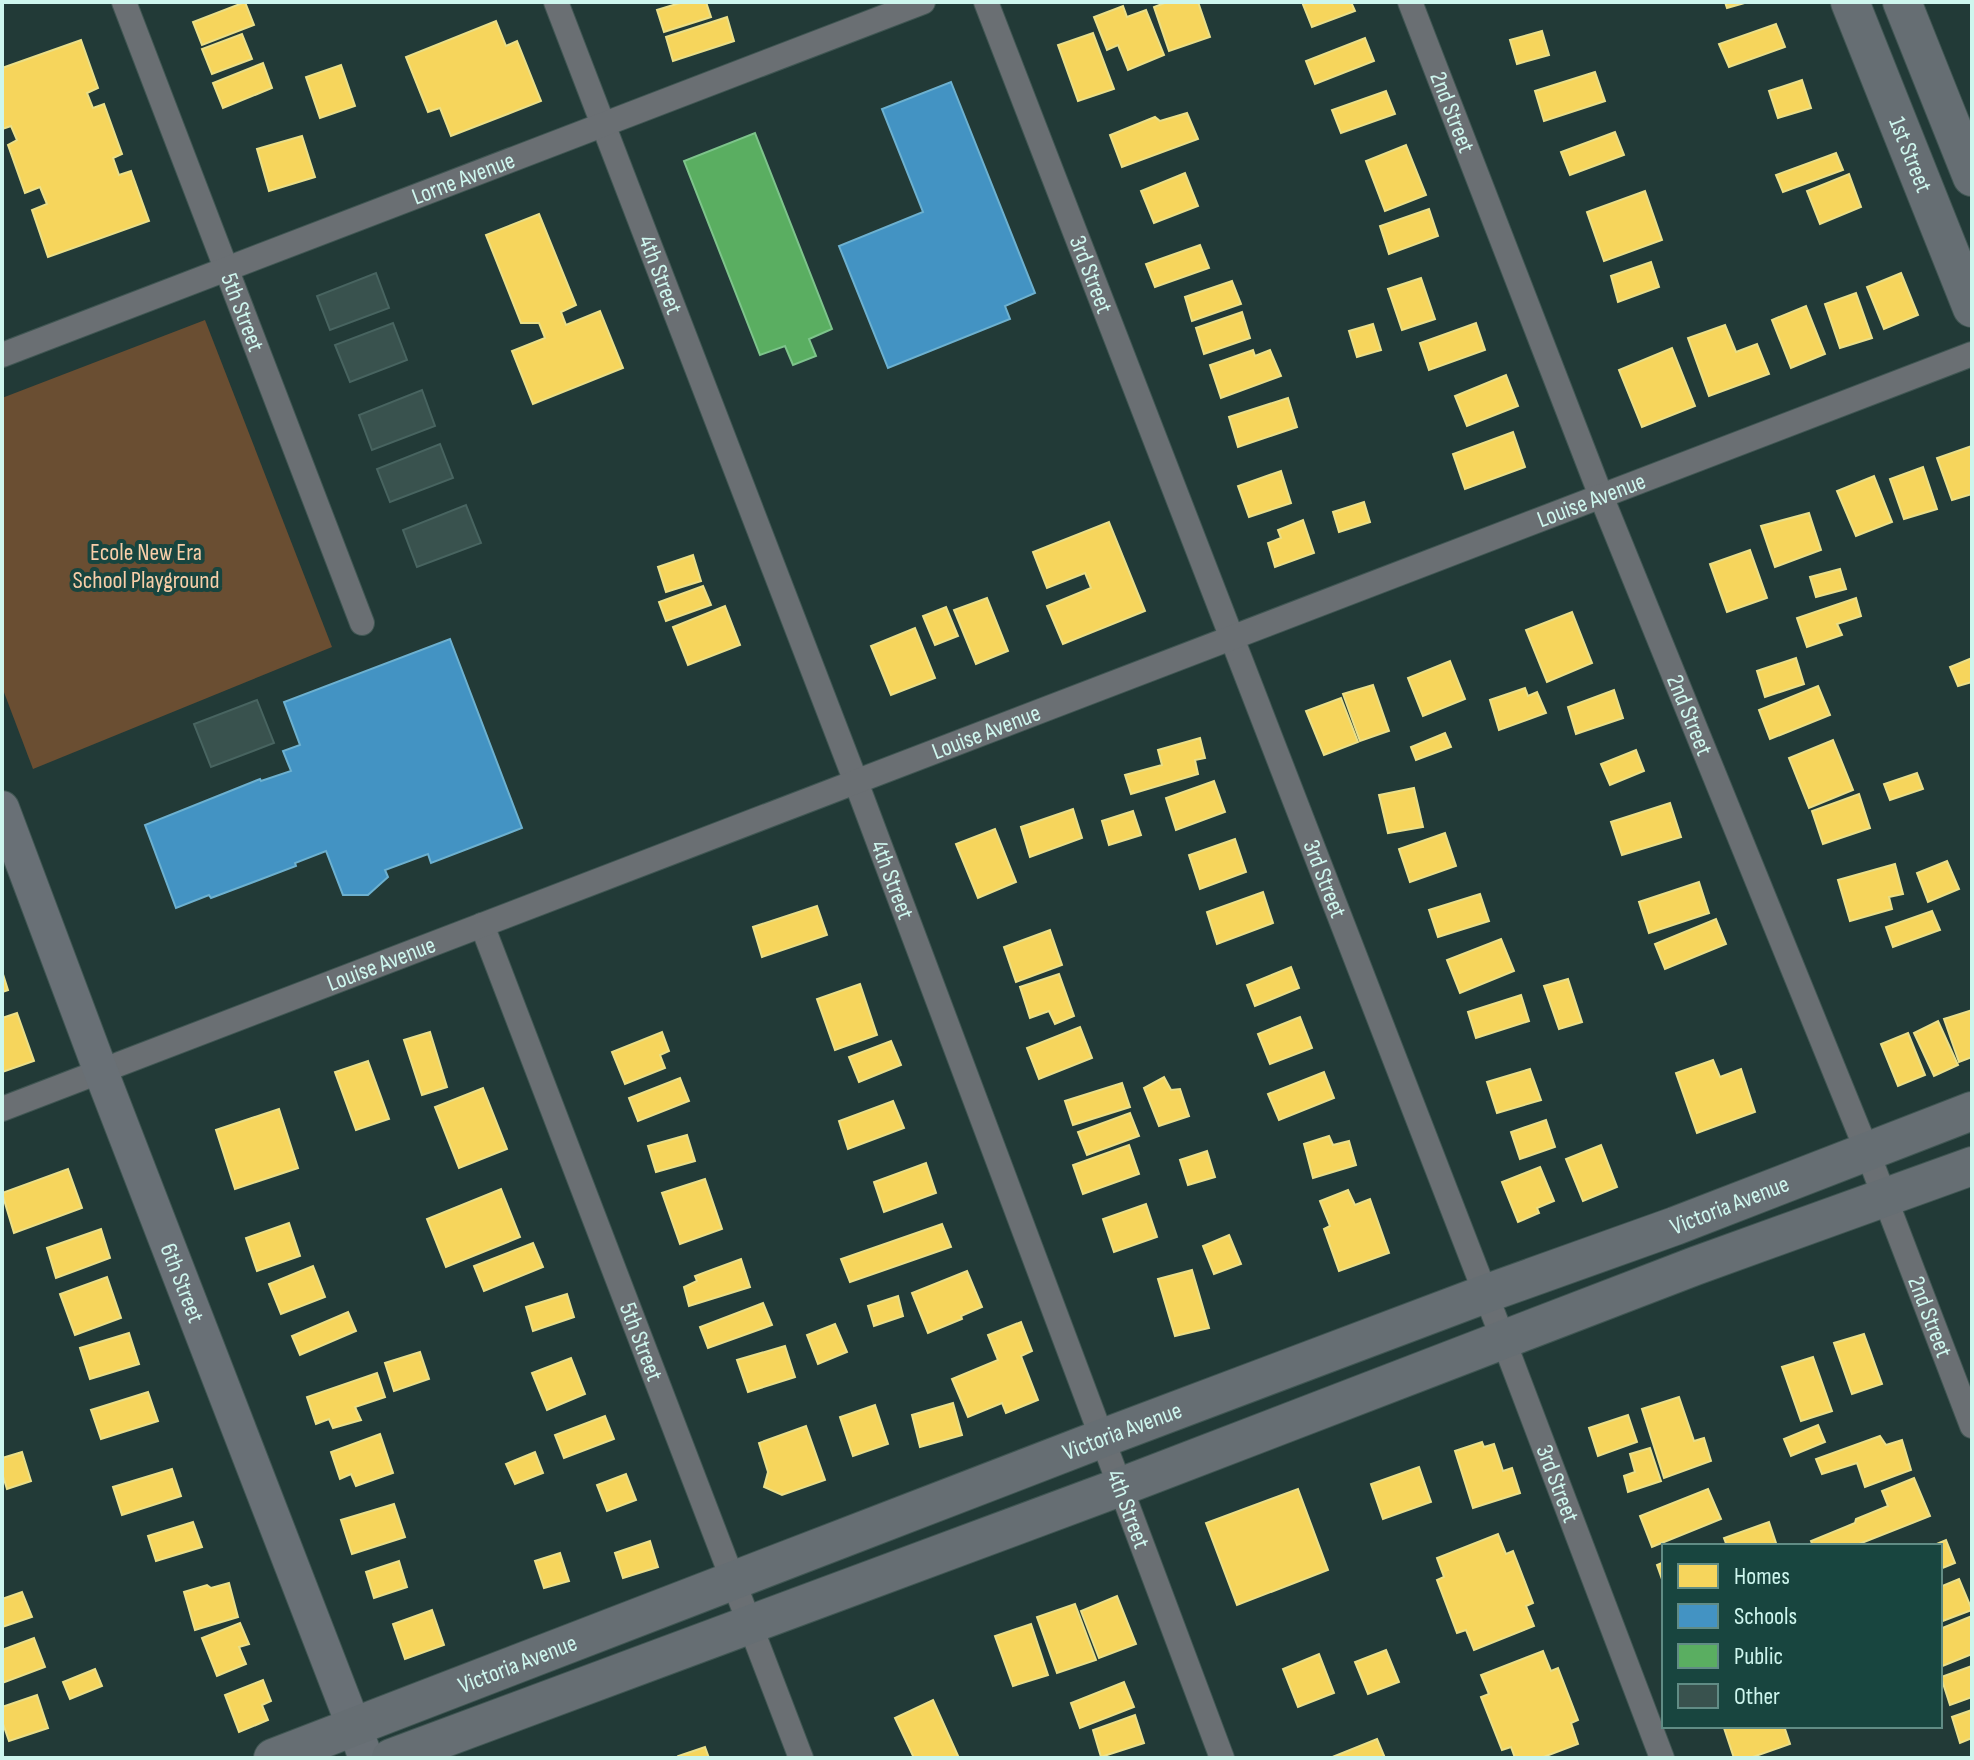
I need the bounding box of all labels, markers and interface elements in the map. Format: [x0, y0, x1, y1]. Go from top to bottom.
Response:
street label: 2nd Street [1424, 67, 1481, 157]
street label: 1st Street [1883, 112, 1939, 196]
street label: Lorne Avenue [408, 145, 519, 211]
street label: 4th Street [633, 231, 689, 318]
street label: 3rd Street [1063, 231, 1119, 317]
street label: 5th Street [215, 269, 271, 355]
street label: Louise Avenue [1533, 466, 1650, 534]
park label: Ecole New Era School Playground [72, 538, 220, 595]
street label: 2nd Street [1661, 670, 1719, 760]
street label: Louise Avenue [928, 698, 1045, 766]
street label: 4th Street [865, 836, 921, 923]
street label: 3rd Street [1297, 836, 1353, 922]
street label: Louise Avenue [323, 930, 440, 998]
street label: Victoria Avenue [1666, 1169, 1793, 1241]
street label: 6th Street [154, 1239, 211, 1327]
street label: 2nd Street [1902, 1272, 1959, 1361]
street label: 5th Street [613, 1298, 670, 1385]
street label: Victoria Avenue [1059, 1395, 1186, 1467]
street label: 3rd Street [1530, 1440, 1586, 1527]
street label: 4th Street [1101, 1465, 1157, 1552]
legend [1662, 1544, 1942, 1728]
text: Homes [1734, 1562, 1790, 1591]
text: Schools [1734, 1602, 1797, 1631]
street label: Victoria Avenue [454, 1628, 581, 1700]
text: Public [1734, 1642, 1783, 1671]
text: Other [1734, 1682, 1780, 1711]

